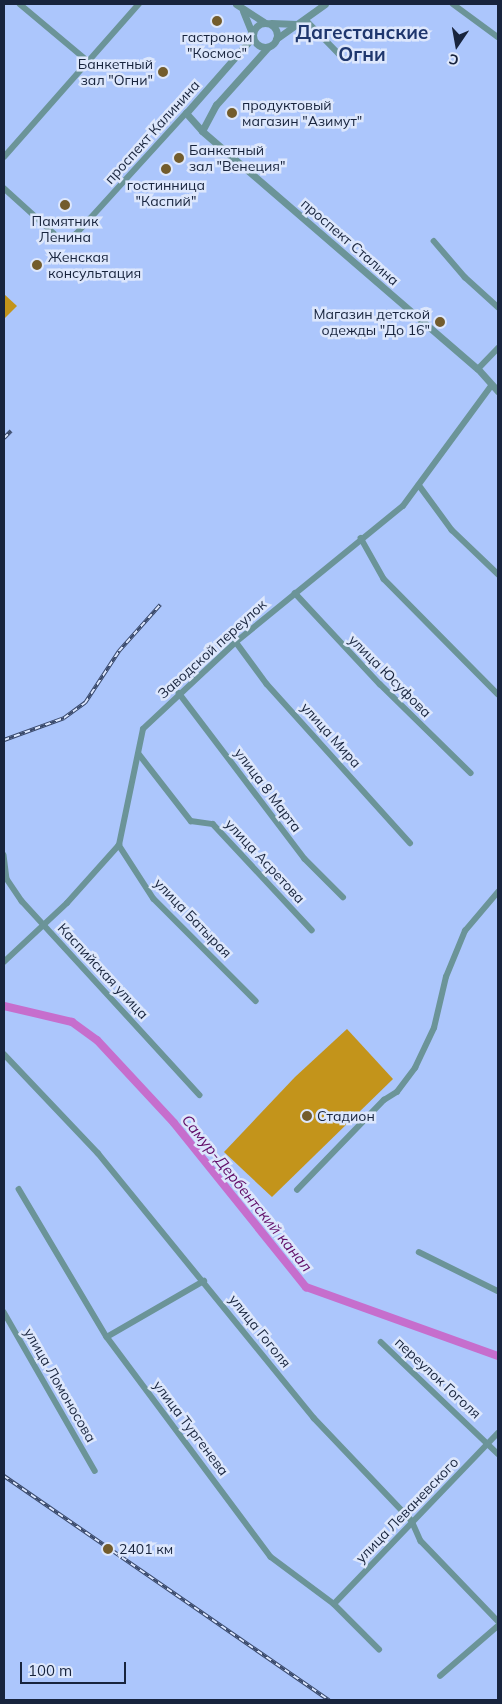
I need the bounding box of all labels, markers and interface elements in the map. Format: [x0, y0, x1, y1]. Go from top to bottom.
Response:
marker: гастроном "Космос" [211, 15, 223, 27]
north arrow [432, 20, 482, 70]
district label: Дагестанские Огни [295, 22, 429, 66]
place label: гастроном "Космос" [182, 29, 252, 62]
text: С [447, 50, 460, 69]
place label: Банкетный зал "Огни" [78, 56, 153, 88]
marker: Банкетный зал "Огни" [157, 66, 169, 78]
street label: проспект Калинина [101, 77, 203, 187]
place label: продуктовый магазин "Азимут" [242, 97, 362, 130]
marker: продуктовый магазин "Азимут" [226, 107, 238, 119]
place label: Банкетный зал "Венеция" [189, 142, 285, 174]
marker: Банкетный зал "Венеция" [173, 152, 185, 164]
marker: гостинница "Каспий" [160, 163, 172, 175]
place label: гостинница "Каспий" [127, 177, 205, 210]
street label: проспект Сталина [298, 195, 402, 289]
marker: Памятник Ленина [59, 199, 71, 211]
place label: Памятник Ленина [32, 213, 98, 246]
place label: Женская консультация [48, 249, 141, 282]
marker: Женская консультация [30, 258, 44, 272]
place label: Магазин детской одежды "До 16" [314, 306, 430, 338]
marker: Магазин детской одежды "До 16" [434, 316, 446, 328]
street label: Заводской переулок [154, 596, 270, 702]
street label: улица Юсуфова [345, 631, 435, 721]
street label: улица Мира [297, 699, 365, 771]
street label: улица 8 Марта [231, 745, 305, 835]
street label: улица Асретова [222, 815, 308, 907]
street label: улица Батырая [151, 875, 235, 961]
street label: Каспийская улица [54, 920, 152, 1022]
place label: Стадион [317, 1108, 375, 1124]
marker: Стадион [301, 1110, 313, 1122]
water label: Самур-Дербентский канал [178, 1111, 316, 1275]
street label: улица Гоголя [226, 1291, 294, 1371]
street label: улица Ломоносова [21, 1325, 99, 1445]
street label: переулок Гоголя [392, 1334, 484, 1422]
street label: улица Тургенева [150, 1377, 232, 1479]
street label: улица Леваневского [352, 1454, 462, 1566]
place label: 2401 км [119, 1541, 173, 1557]
marker: 2401 км [101, 1542, 115, 1556]
scale bar [22, 1652, 129, 1684]
text: 100 m [28, 1661, 72, 1680]

